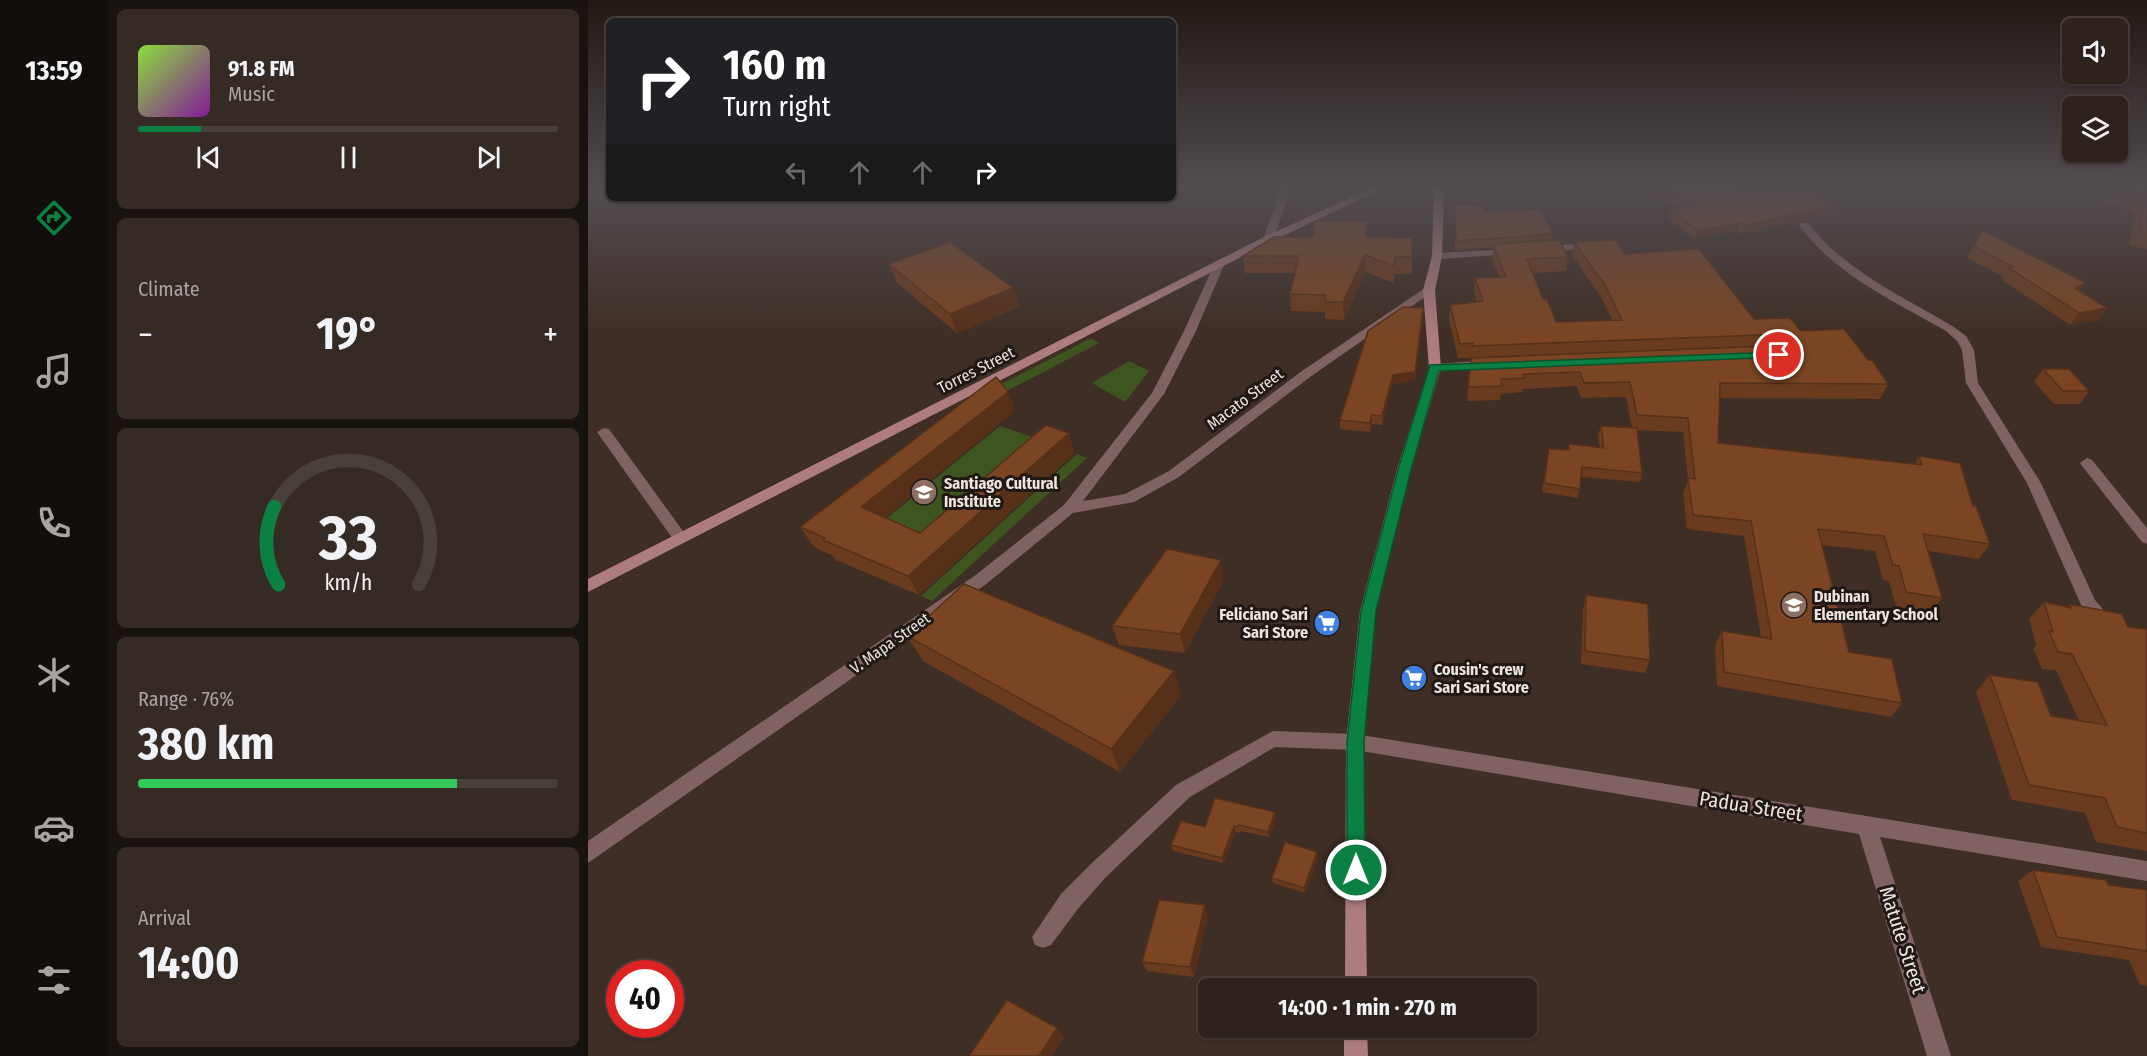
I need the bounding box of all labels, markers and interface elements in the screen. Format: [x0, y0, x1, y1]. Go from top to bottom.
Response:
map controls [2062, 18, 2128, 162]
button: sound [2062, 18, 2128, 84]
text: 160 m [723, 40, 826, 90]
icon: right [624, 42, 702, 120]
text: 13:59 [25, 55, 83, 87]
text: 91.8 FM [228, 55, 295, 82]
text: Music [228, 82, 275, 106]
text: Turn right [723, 91, 831, 123]
button: layers [2062, 96, 2128, 162]
icon: previous [192, 141, 225, 174]
icon: pause [332, 141, 365, 174]
icon: next [472, 141, 505, 174]
icon: left [780, 156, 813, 189]
icon: ahead [843, 156, 876, 189]
icon: ahead [906, 156, 939, 189]
icon: right [969, 156, 1002, 189]
icon: directions [33, 197, 75, 239]
text: Climate [138, 277, 200, 301]
text: 19° [316, 307, 380, 361]
text: − [138, 315, 153, 355]
text: + [543, 315, 558, 355]
pin [1753, 329, 1804, 380]
icon: arrive [1762, 338, 1795, 371]
street label: Torres Street [934, 342, 1018, 397]
icon: music [33, 350, 75, 392]
street label: Macato Street [1203, 364, 1287, 434]
place label: Santiago Cultural Institute [944, 474, 1059, 511]
school or university icon: Santiago Cultural Institute [909, 477, 939, 507]
text: 33 [317, 501, 378, 576]
icon: phone [33, 502, 75, 544]
text: km/h [324, 570, 372, 596]
place label: Dubinan Elementary School [1814, 587, 1939, 624]
school or university icon: Dubinan Elementary School [1779, 590, 1809, 620]
place label: Feliciano Sari Sari Store [1219, 605, 1308, 642]
street label: V. Mapa Street [846, 608, 934, 677]
supermarket icon: Feliciano Sari Sari Store [1312, 608, 1342, 638]
icon: climate [33, 654, 75, 696]
place label: Cousin's crew Sari Sari Store [1434, 660, 1529, 697]
supermarket icon: Cousin's crew Sari Sari Store [1399, 663, 1429, 693]
text: Range · 76% [138, 687, 234, 711]
text: 380 km [138, 717, 274, 771]
street label: Padua Street [1698, 786, 1805, 826]
icon: car [33, 807, 75, 849]
position arrow [1324, 838, 1388, 902]
street label: Matute Street [1874, 883, 1932, 997]
text: Arrival [138, 906, 191, 930]
text: 14:00 [138, 936, 240, 990]
icon: filters [33, 959, 75, 1001]
speed limit sign: 40 [606, 960, 684, 1038]
text: 14:00 · 1 min · 270 m [1278, 994, 1457, 1021]

